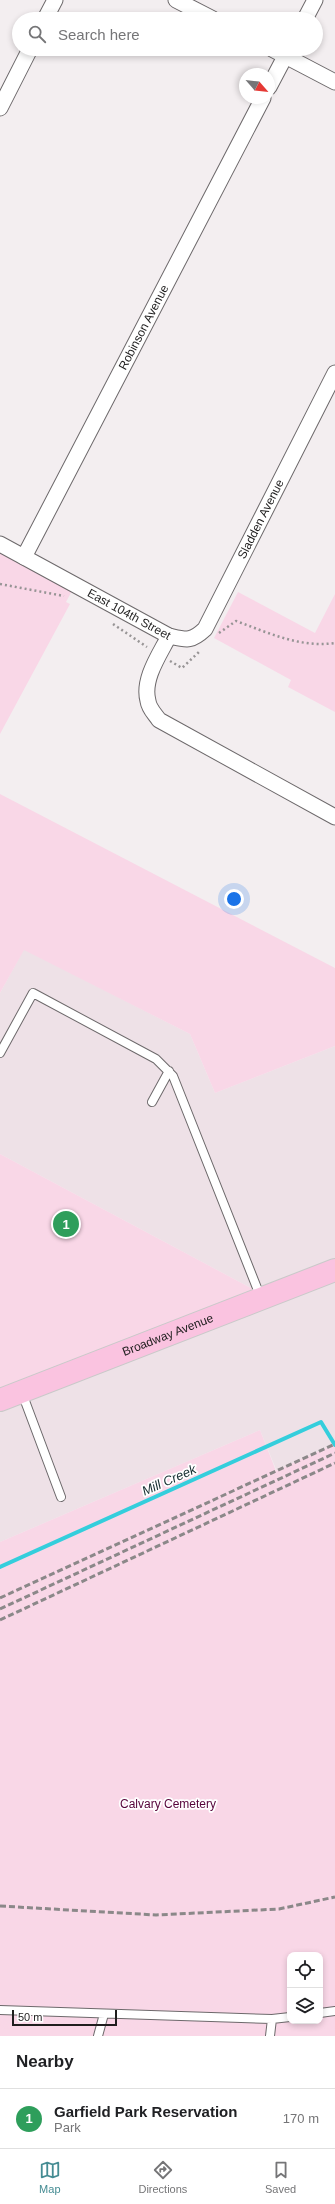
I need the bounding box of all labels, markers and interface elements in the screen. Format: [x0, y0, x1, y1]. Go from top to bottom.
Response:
search box [12, 12, 323, 56]
icon: search [26, 23, 48, 45]
text: Search here [58, 26, 140, 43]
north arrow [239, 68, 275, 104]
street label: Robinson Avenue [116, 282, 172, 372]
street label: Sladden Avenue [235, 477, 287, 561]
street label: East 104th Street [85, 586, 174, 643]
your location [224, 889, 244, 909]
pin: 1 [53, 1209, 79, 1239]
street label: Broadway Avenue [120, 1311, 216, 1359]
water label: Mill Creek [140, 1461, 200, 1499]
park label: Calvary Cemetery [120, 1797, 216, 1811]
map controls [287, 1952, 323, 2024]
button: locate [287, 1952, 323, 1988]
button: layers [287, 1988, 323, 2024]
scale bar [12, 2008, 117, 2027]
text: 50 m [18, 2011, 42, 2023]
text: Nearby [16, 2052, 74, 2071]
text: Garfield Park Reservation [54, 2103, 237, 2120]
text: 1 [25, 2111, 33, 2126]
text: 170 m [283, 2111, 319, 2126]
text: Park [54, 2120, 81, 2135]
tab: Map [39, 2159, 61, 2195]
tab: Directions [138, 2159, 187, 2195]
tab: Saved [265, 2159, 296, 2195]

